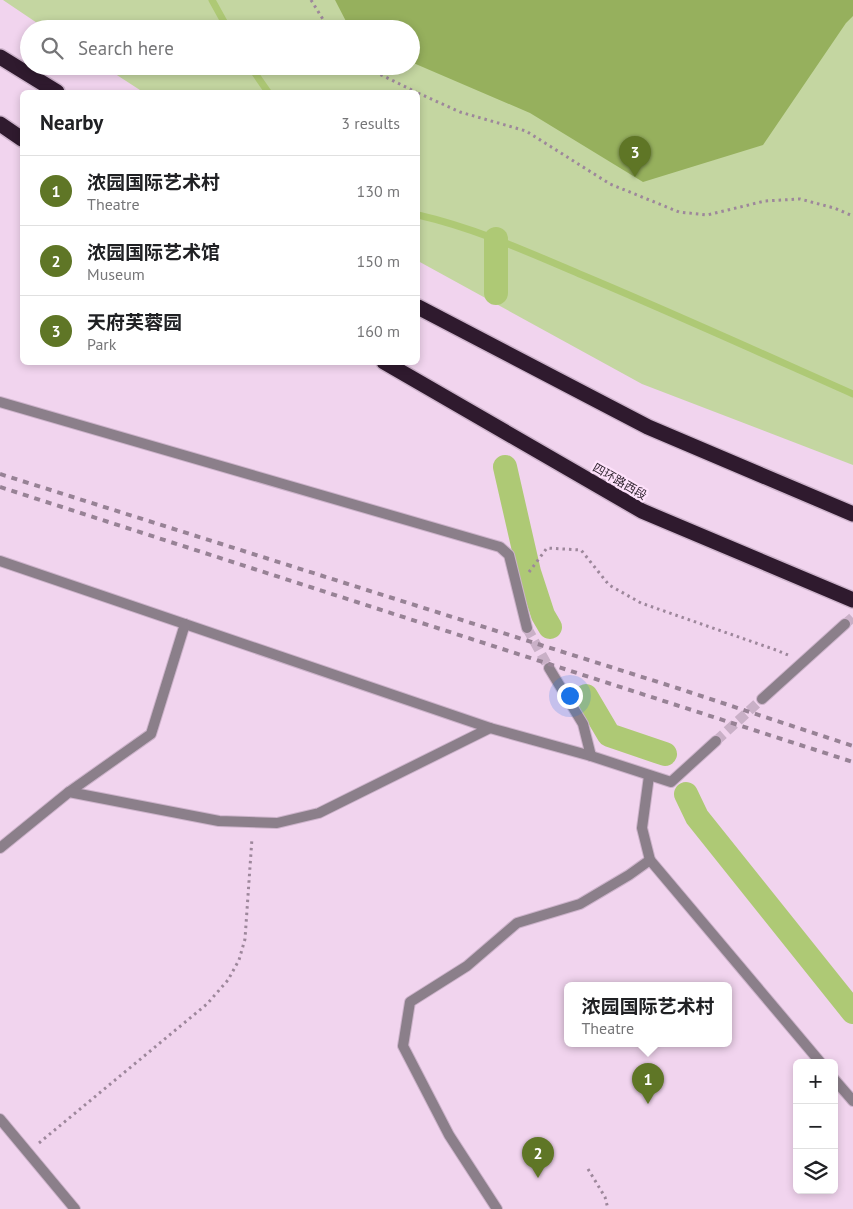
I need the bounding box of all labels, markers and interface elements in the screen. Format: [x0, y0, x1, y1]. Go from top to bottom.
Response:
search box [20, 20, 420, 75]
icon: search [38, 34, 66, 62]
text: Search here [78, 36, 174, 60]
text: Nearby [40, 109, 103, 136]
text: 3 results [341, 113, 400, 133]
pin: 3 [619, 136, 651, 177]
text: 浓园国际艺术村 [87, 170, 220, 194]
text: 1 [51, 181, 61, 201]
text: 130 m [357, 181, 400, 201]
text: Theatre [87, 194, 140, 214]
text: 浓园国际艺术馆 [87, 240, 220, 264]
text: 2 [51, 251, 61, 271]
text: 150 m [357, 251, 400, 271]
text: Museum [87, 264, 145, 284]
text: 天府芙蓉园 [87, 310, 182, 334]
text: 3 [51, 321, 61, 341]
text: 160 m [357, 321, 400, 341]
text: Park [87, 334, 116, 354]
street label: 四环路西段 [590, 460, 650, 502]
your location [557, 683, 583, 709]
popup [564, 982, 732, 1047]
text: 浓园国际艺术村 [581, 994, 715, 1018]
text: Theatre [581, 1018, 634, 1038]
map controls [793, 1059, 838, 1194]
button: + [793, 1059, 838, 1104]
pin: 1 [632, 1063, 664, 1104]
button: − [793, 1104, 838, 1149]
pin: 2 [522, 1137, 554, 1178]
button: layers [793, 1149, 838, 1194]

